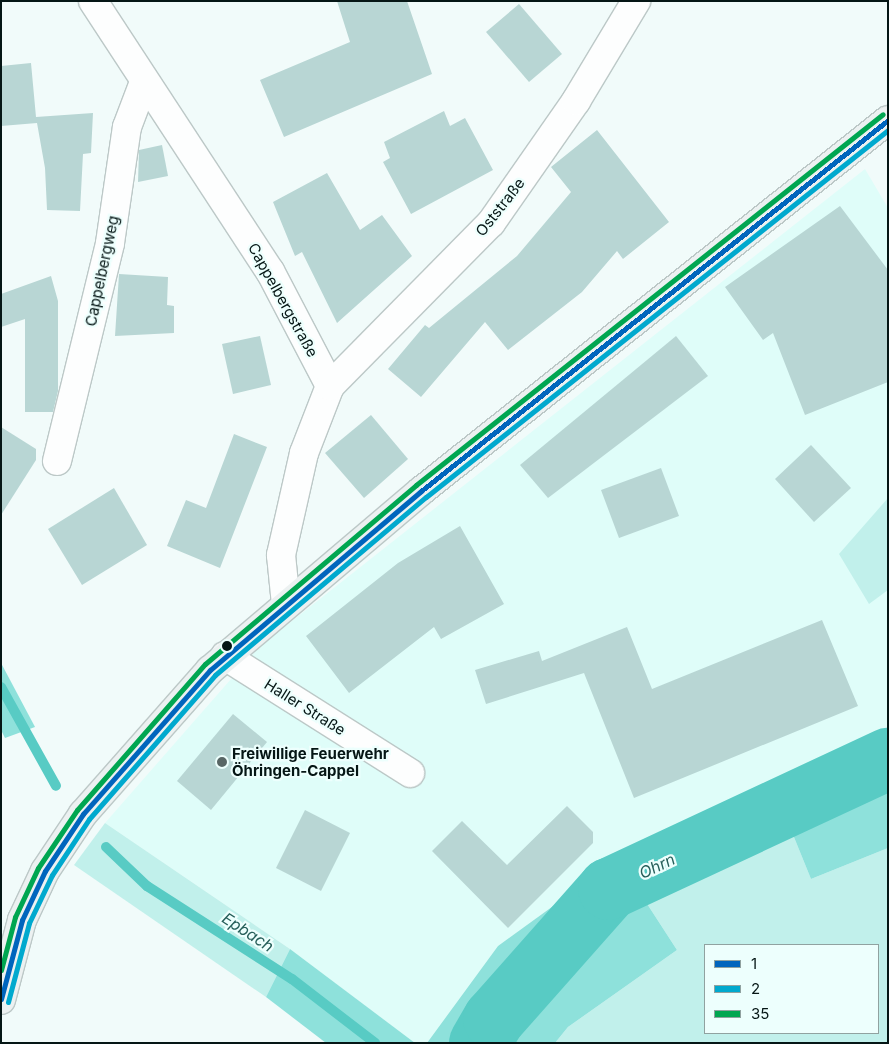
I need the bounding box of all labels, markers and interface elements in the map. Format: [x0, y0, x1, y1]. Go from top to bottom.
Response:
street label: Oststraße [472, 174, 528, 240]
street label: Cappelbergweg [81, 214, 123, 328]
street label: Cappelbergstraße [244, 240, 322, 360]
unlabelled marker [222, 641, 232, 651]
street label: Haller Straße [261, 675, 349, 739]
place label: Freiwillige Feuerwehr Öhringen-Cappel [232, 744, 389, 779]
marker: Freiwillige Feuerwehr Öhringen-Cappel [216, 756, 228, 768]
water label: Ohrn [636, 849, 678, 883]
water label: Epbach [219, 908, 277, 956]
legend [704, 944, 879, 1034]
text: 1 [751, 954, 757, 973]
text: 2 [751, 979, 760, 998]
text: 35 [751, 1004, 769, 1023]

